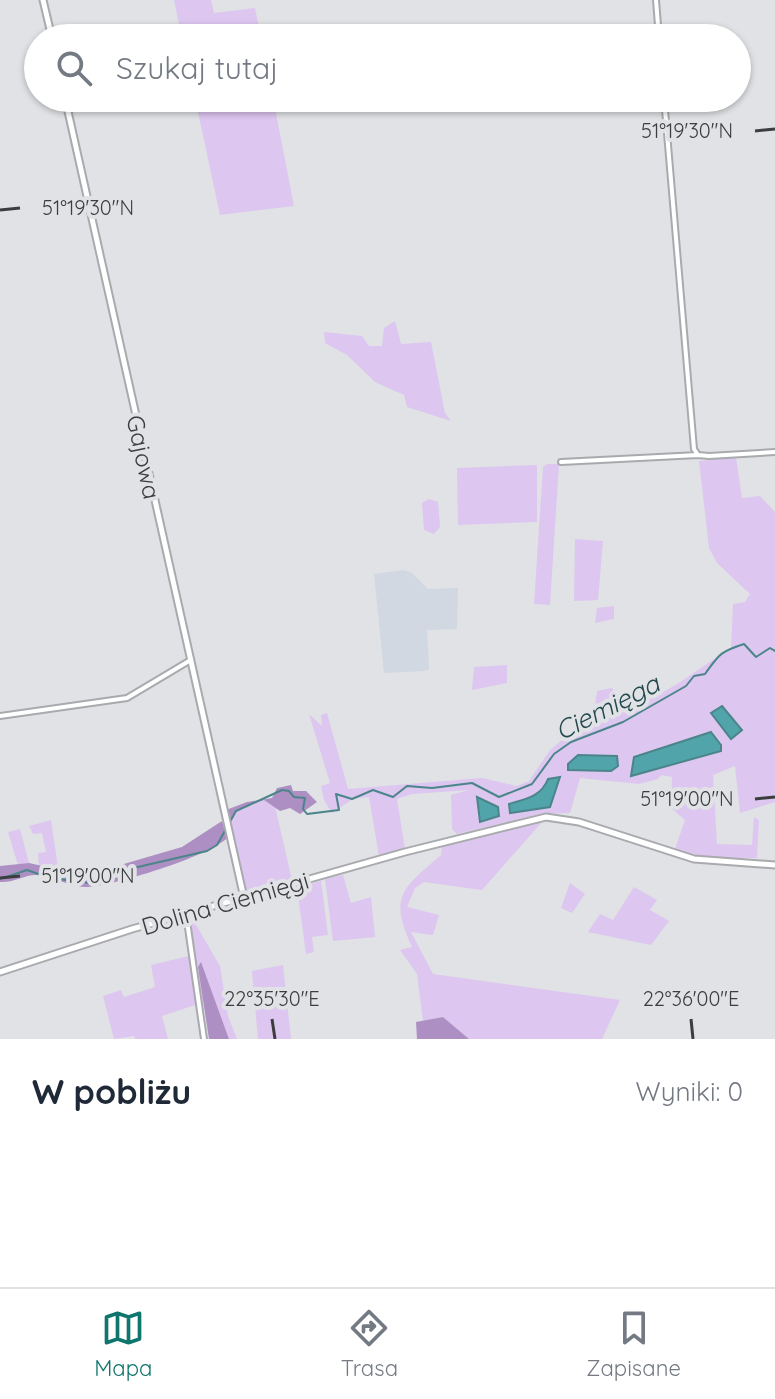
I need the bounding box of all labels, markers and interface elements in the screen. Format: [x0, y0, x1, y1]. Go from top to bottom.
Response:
search box [24, 24, 751, 112]
icon: search [52, 46, 96, 90]
text: Szukaj tutaj [116, 49, 278, 87]
text: 51°19'30"N [641, 118, 733, 143]
text: 51°19'30"N [42, 195, 134, 220]
street label: Gajowa [120, 412, 168, 502]
water label: Ciemięga [549, 666, 666, 747]
text: 51°19'00"N [640, 786, 734, 811]
text: 51°19'00"N [41, 863, 135, 888]
street label: Dolina Ciemięgi [138, 865, 312, 941]
text: 22°35'30"E [224, 986, 320, 1011]
text: 22°36'00"E [643, 986, 739, 1011]
text: W pobliżu [32, 1070, 191, 1113]
text: Wyniki: 0 [636, 1075, 743, 1108]
tab: Mapa [94, 1306, 152, 1382]
tab: Trasa [341, 1306, 398, 1382]
tab: Zapisane [586, 1306, 681, 1382]

